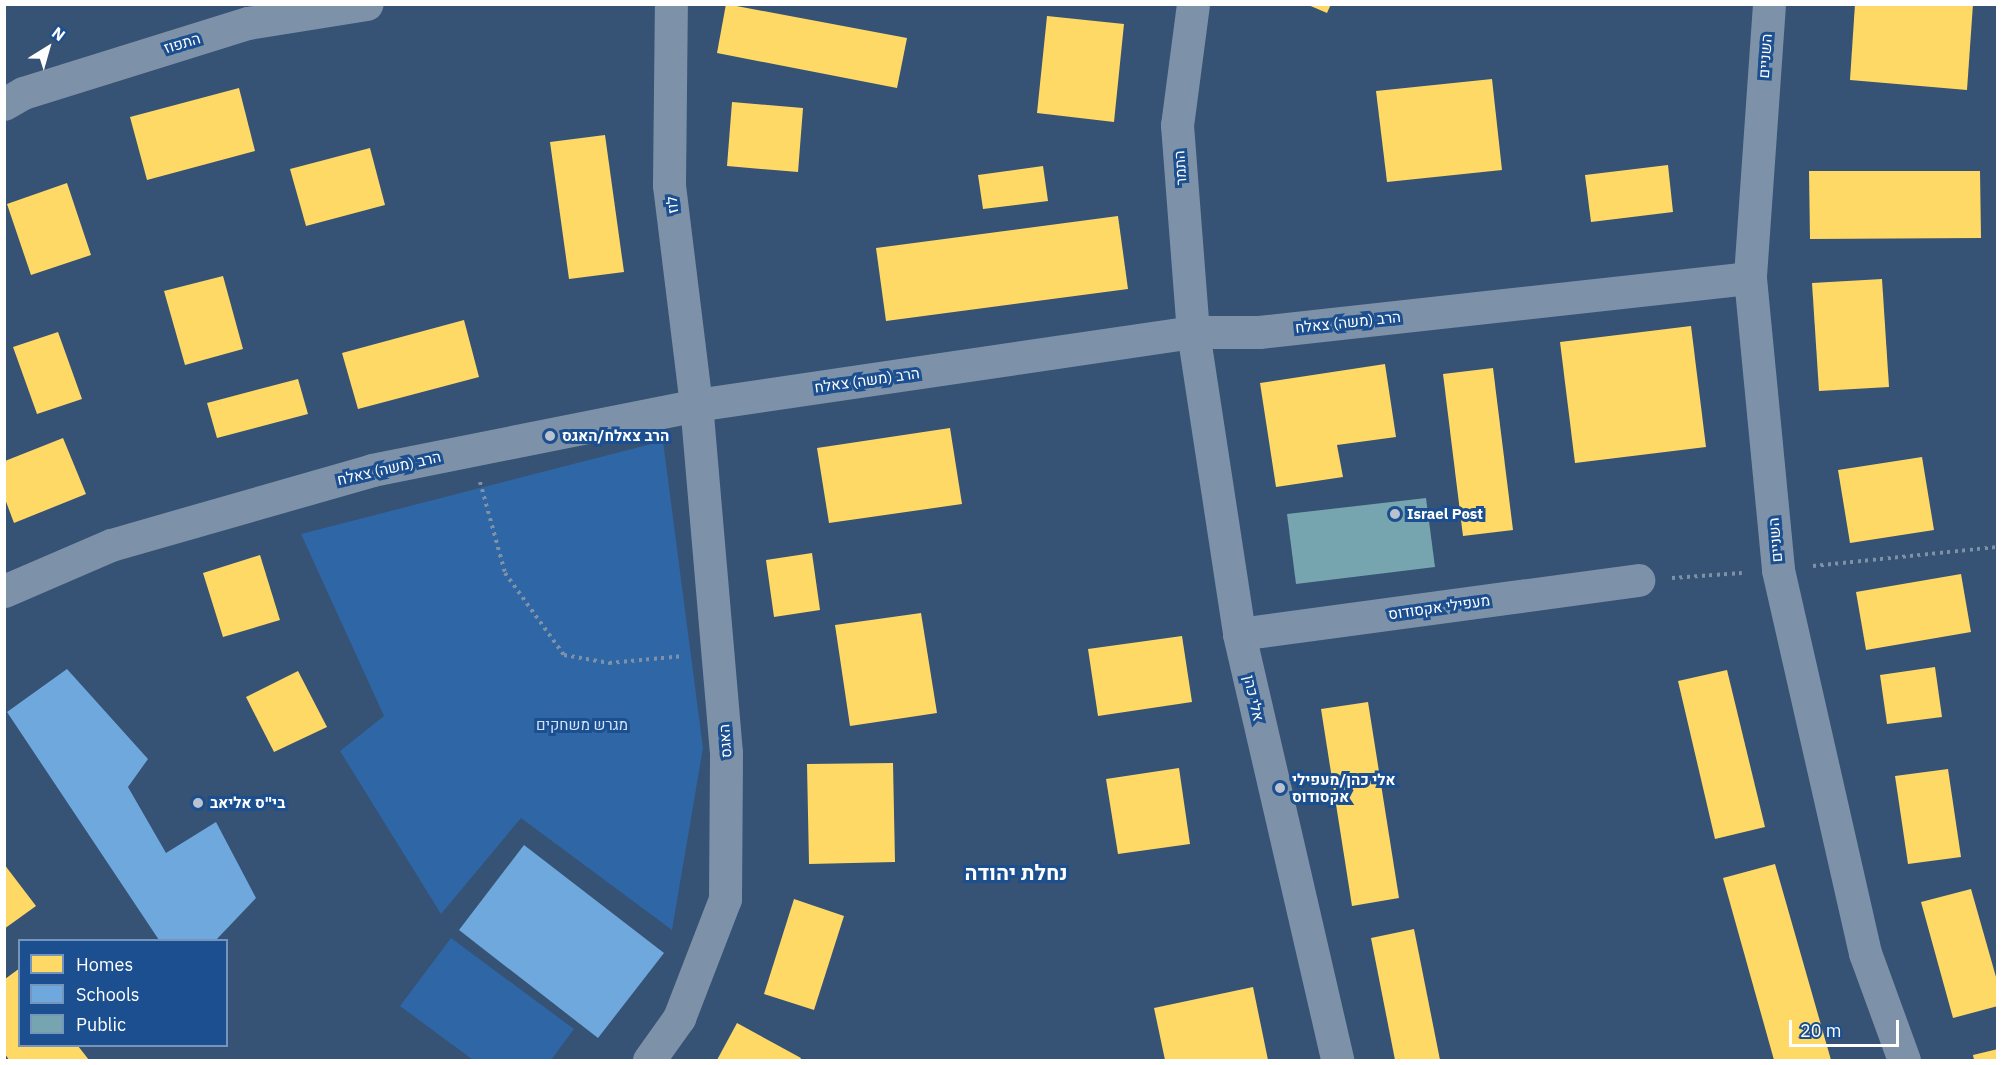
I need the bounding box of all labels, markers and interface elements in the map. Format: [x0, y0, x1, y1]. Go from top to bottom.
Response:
north arrow [18, 18, 78, 78]
text: N [48, 22, 69, 45]
street label: התפוז [162, 29, 202, 57]
street label: השניים [1754, 33, 1776, 79]
street label: התמר [1170, 150, 1190, 186]
street label: לוז [662, 195, 682, 215]
street label: הרב (משה) צאלח [1294, 308, 1402, 336]
street label: הרב (משה) צאלח [813, 364, 921, 396]
place label: הרב צאלח/האגס [562, 427, 669, 445]
marker: הרב צאלח/האגס [543, 429, 557, 443]
street label: הרב (משה) צאלח [335, 447, 443, 489]
place label: Israel Post [1407, 505, 1483, 523]
marker: Israel Post [1388, 507, 1402, 521]
street label: השניים [1764, 517, 1786, 563]
street label: מעפילי אקסודוס [1387, 591, 1491, 623]
street label: אלי כהן [1240, 673, 1268, 723]
park label: מגרש משחקים [536, 716, 628, 734]
street label: האגס [715, 724, 735, 758]
place label: אלי כהן/מעפילי אקסודוס [1292, 770, 1395, 805]
marker: אלי כהן/מעפילי אקסודוס [1273, 781, 1287, 795]
place label: בי"ס אליאב [210, 794, 285, 812]
marker: בי"ס אליאב [191, 796, 205, 810]
district label: נחלת יהודה [964, 859, 1068, 885]
legend [18, 939, 228, 1047]
text: Homes [76, 953, 133, 976]
text: Schools [76, 983, 140, 1006]
scale bar [1792, 1008, 1902, 1046]
text: Public [76, 1013, 126, 1036]
text: 20 m [1800, 1019, 1842, 1042]

